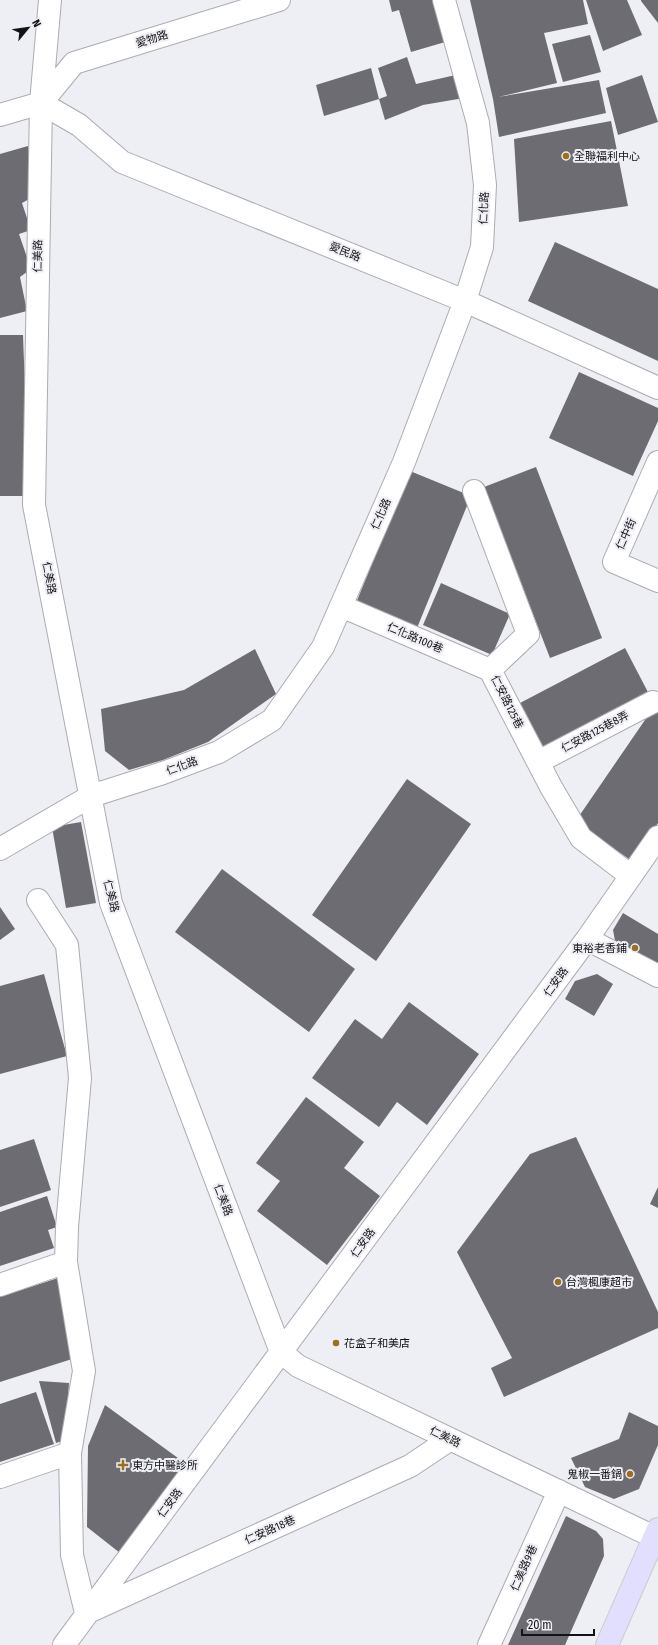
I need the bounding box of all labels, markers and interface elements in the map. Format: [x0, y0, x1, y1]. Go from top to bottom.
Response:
north arrow [8, 8, 48, 48]
text: N [29, 17, 44, 29]
street label: 愛物路 [134, 28, 170, 50]
place label: 全聯福利中心 [574, 150, 640, 163]
marker: 全聯福利中心 [561, 151, 571, 161]
street label: 仁化路 [477, 191, 491, 225]
street label: 仁美路 [31, 239, 45, 273]
street label: 愛民路 [327, 240, 363, 264]
street label: 仁化路 [368, 496, 394, 532]
street label: 仁中街 [613, 516, 639, 552]
street label: 仁美路 [39, 561, 59, 595]
street label: 仁化路100巷 [385, 620, 445, 656]
street label: 仁安路125巷 [488, 673, 526, 731]
street label: 仁安路125巷8弄 [559, 709, 631, 755]
street label: 仁化路 [164, 754, 200, 778]
street label: 仁美路 [101, 878, 121, 914]
place label: 東裕老香鋪 [572, 942, 627, 955]
marker: 東裕老香鋪 [630, 943, 640, 953]
street label: 仁安路 [541, 965, 571, 999]
street label: 仁美路 [211, 1182, 235, 1218]
street label: 仁安路 [348, 1226, 378, 1260]
place label: 台灣楓康超市 [566, 1276, 632, 1289]
marker: 台灣楓康超市 [553, 1277, 563, 1287]
place label: 花盒子和美店 [344, 1337, 410, 1350]
marker: 花盒子和美店 [331, 1338, 341, 1348]
street label: 仁美路 [427, 1424, 463, 1450]
marker: 東方中醫診所 [117, 1459, 129, 1471]
place label: 東方中醫診所 [132, 1459, 198, 1472]
place label: 鬼椒一番鍋 [567, 1468, 622, 1481]
marker: 鬼椒一番鍋 [625, 1469, 635, 1479]
street label: 仁安路 [155, 1486, 185, 1520]
street label: 仁安路18巷 [243, 1513, 297, 1547]
street label: 仁美路9巷 [508, 1543, 540, 1593]
scale bar [522, 1611, 594, 1637]
text: 20 m [528, 1618, 552, 1632]

